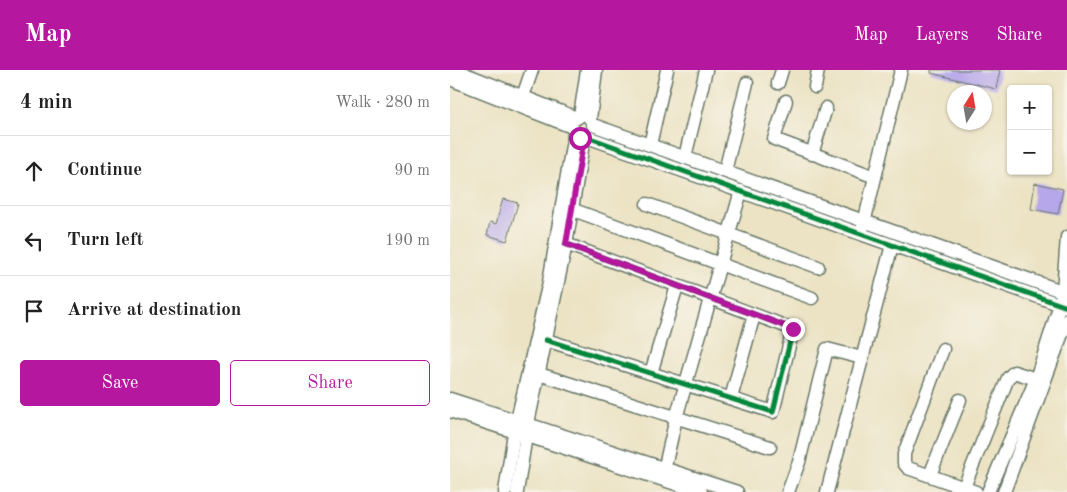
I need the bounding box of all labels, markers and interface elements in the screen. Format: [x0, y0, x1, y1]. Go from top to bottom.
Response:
text: Map [25, 23, 72, 47]
text: Map [854, 26, 888, 44]
text: Layers [916, 26, 968, 44]
text: Share [996, 26, 1042, 44]
north arrow [947, 85, 992, 130]
map controls [1007, 85, 1052, 175]
button: + [1007, 85, 1052, 130]
text: 4 min [20, 92, 73, 113]
text: Walk · 280 m [335, 95, 430, 111]
route start [569, 127, 592, 150]
button: − [1007, 130, 1052, 175]
icon: ahead [20, 157, 48, 185]
text: Continue [67, 161, 142, 180]
text: 90 m [394, 163, 430, 179]
icon: left [20, 227, 48, 255]
text: Turn left [67, 231, 144, 250]
text: 190 m [385, 233, 430, 249]
icon: arrive [20, 297, 48, 325]
text: Arrive at destination [67, 301, 241, 320]
route end [782, 318, 805, 341]
button: Save [20, 360, 220, 406]
button: Share [230, 360, 430, 406]

